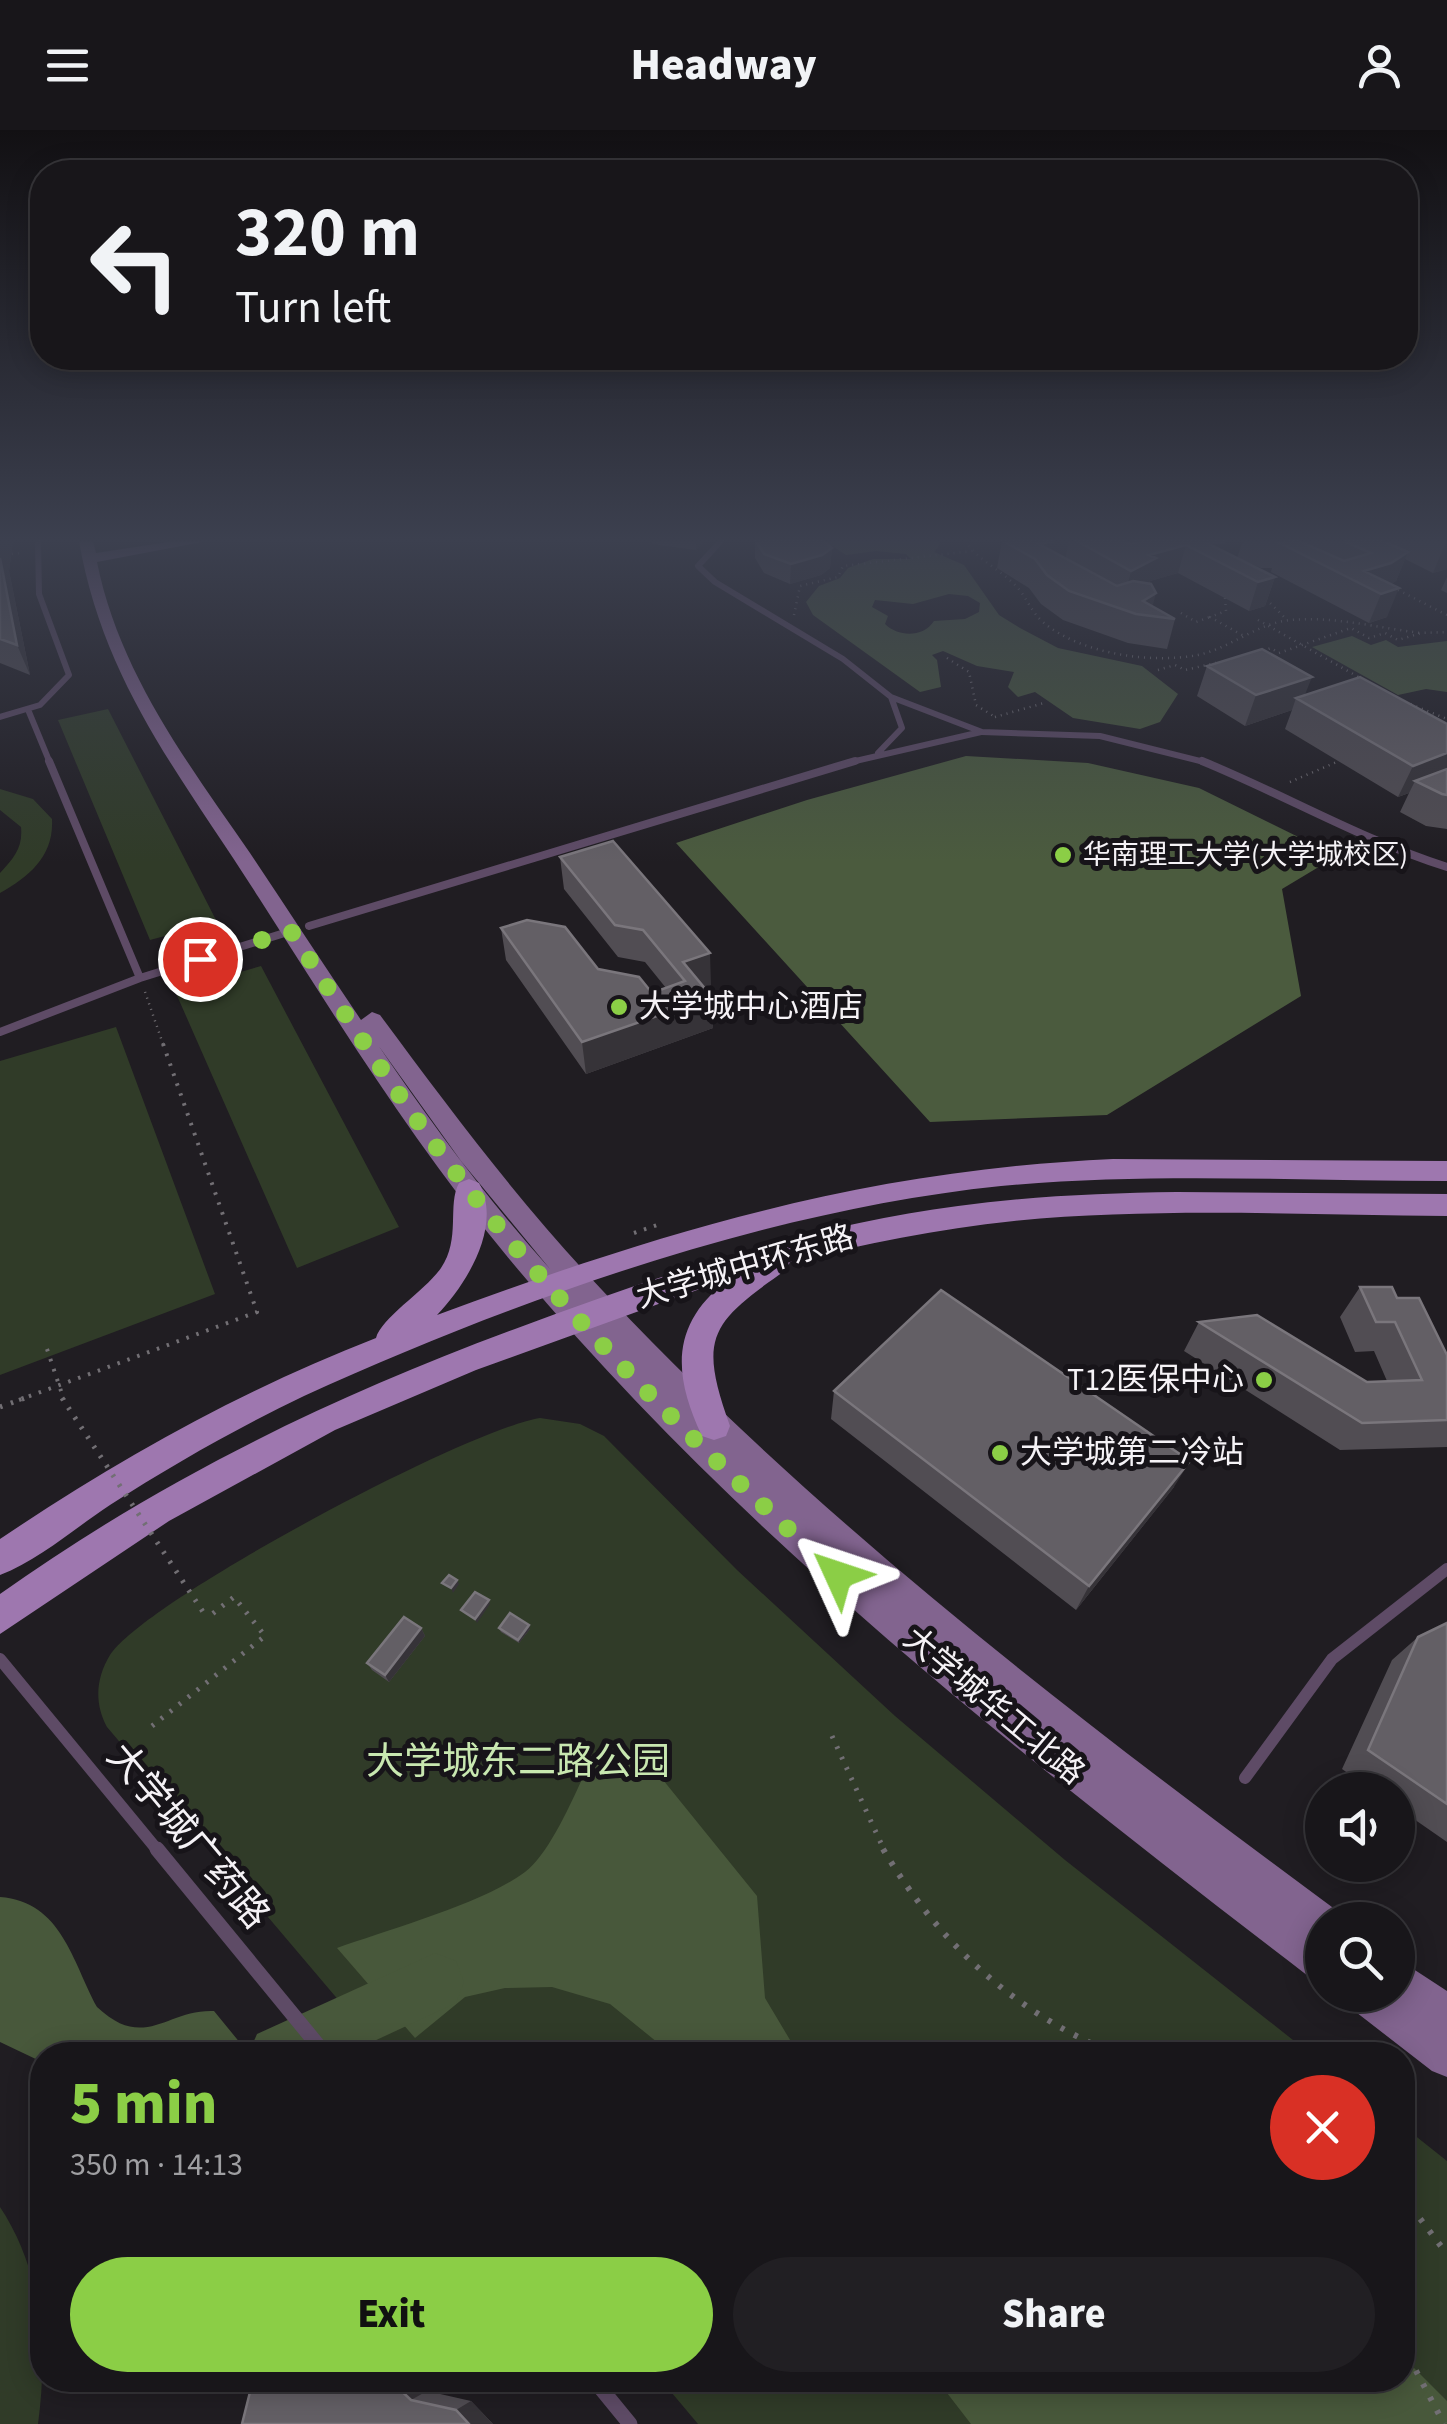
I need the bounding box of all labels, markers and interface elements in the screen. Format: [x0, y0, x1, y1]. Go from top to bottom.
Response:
text: Headway [630, 33, 817, 97]
icon: menu [40, 38, 95, 93]
icon: person [1352, 38, 1407, 93]
text: 320 m [235, 183, 420, 283]
icon: left [70, 200, 200, 330]
text: Turn left [235, 276, 391, 340]
place label: 华南理工大学(大学城校区) [1083, 835, 1408, 875]
marker: 华南理工大学(大学城校区) [1052, 844, 1074, 866]
pin [158, 917, 243, 1002]
icon: arrive [173, 932, 228, 987]
place label: 大学城中心酒店 [639, 984, 863, 1030]
marker: 大学城中心酒店 [608, 996, 630, 1018]
street label: 大学城中环东路 [631, 1214, 859, 1320]
place label: T12医保中心 [1067, 1357, 1244, 1403]
marker: T12医保中心 [1253, 1369, 1275, 1391]
place label: 大学城第二冷站 [1020, 1430, 1244, 1476]
marker: 大学城第二冷站 [989, 1442, 1011, 1464]
position arrow [786, 1523, 890, 1627]
street label: 大学城华工北路 [893, 1616, 1095, 1796]
street label: 大学城广药路 [94, 1731, 282, 1941]
park label: 大学城东二路公园 [366, 1735, 670, 1789]
map controls [1305, 1772, 1415, 2012]
button: sound [1305, 1772, 1415, 1882]
button: search [1305, 1902, 1415, 2012]
text: 5 min [70, 2062, 217, 2147]
button: close [1270, 2075, 1375, 2180]
text: 350 m · 14:13 [70, 2142, 243, 2188]
button: Exit [70, 2257, 713, 2372]
button: Share [733, 2257, 1375, 2372]

